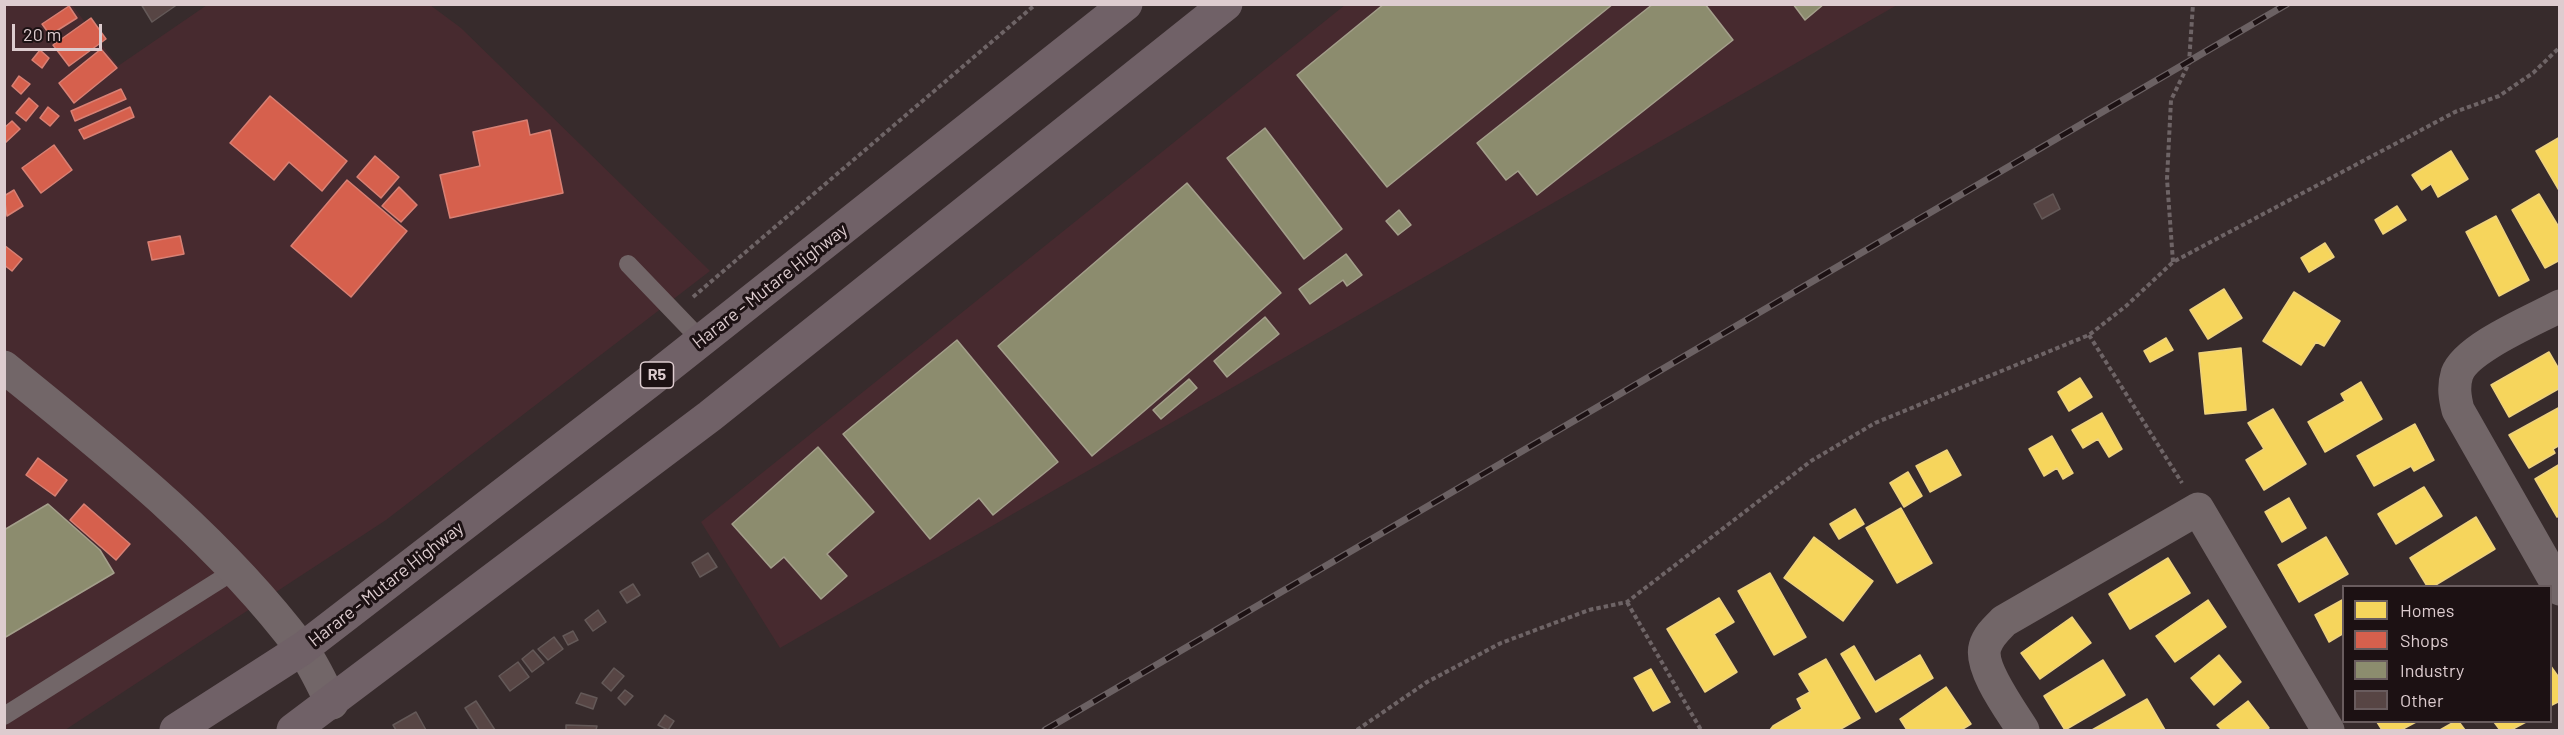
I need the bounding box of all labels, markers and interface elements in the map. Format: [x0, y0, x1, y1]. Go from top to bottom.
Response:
scale bar [15, 12, 105, 50]
text: 20 m [23, 23, 61, 45]
street label: Harare - Mutare Highway [688, 219, 852, 353]
road number: R5 [640, 362, 674, 388]
street label: Harare - Mutare Highway [304, 517, 468, 651]
legend [2342, 585, 2552, 723]
text: Homes [2400, 599, 2454, 621]
text: Shops [2400, 629, 2449, 651]
text: Industry [2400, 659, 2464, 681]
text: Other [2400, 689, 2443, 711]

